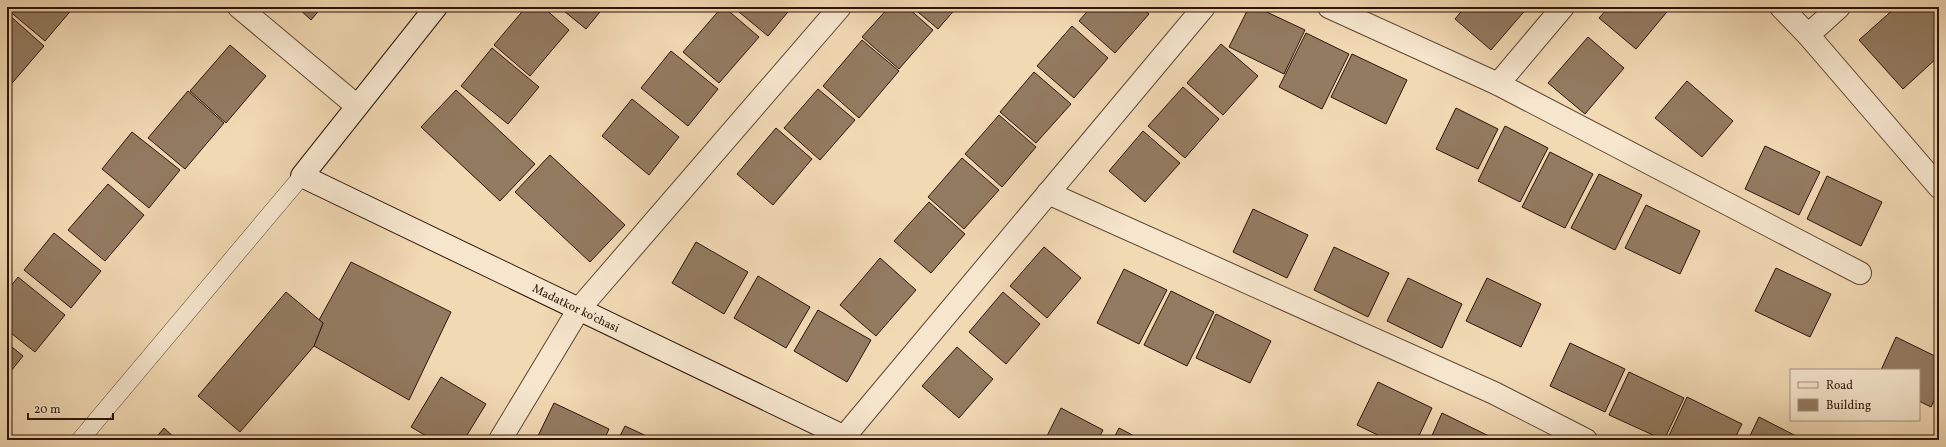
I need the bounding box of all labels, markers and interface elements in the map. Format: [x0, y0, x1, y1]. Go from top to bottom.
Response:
street label: Madatkor ko'chasi [529, 281, 622, 337]
legend [1790, 369, 1920, 421]
text: Road [1826, 378, 1853, 394]
scale bar [28, 395, 113, 421]
text: Building [1826, 398, 1871, 414]
text: 20 m [34, 402, 61, 418]

